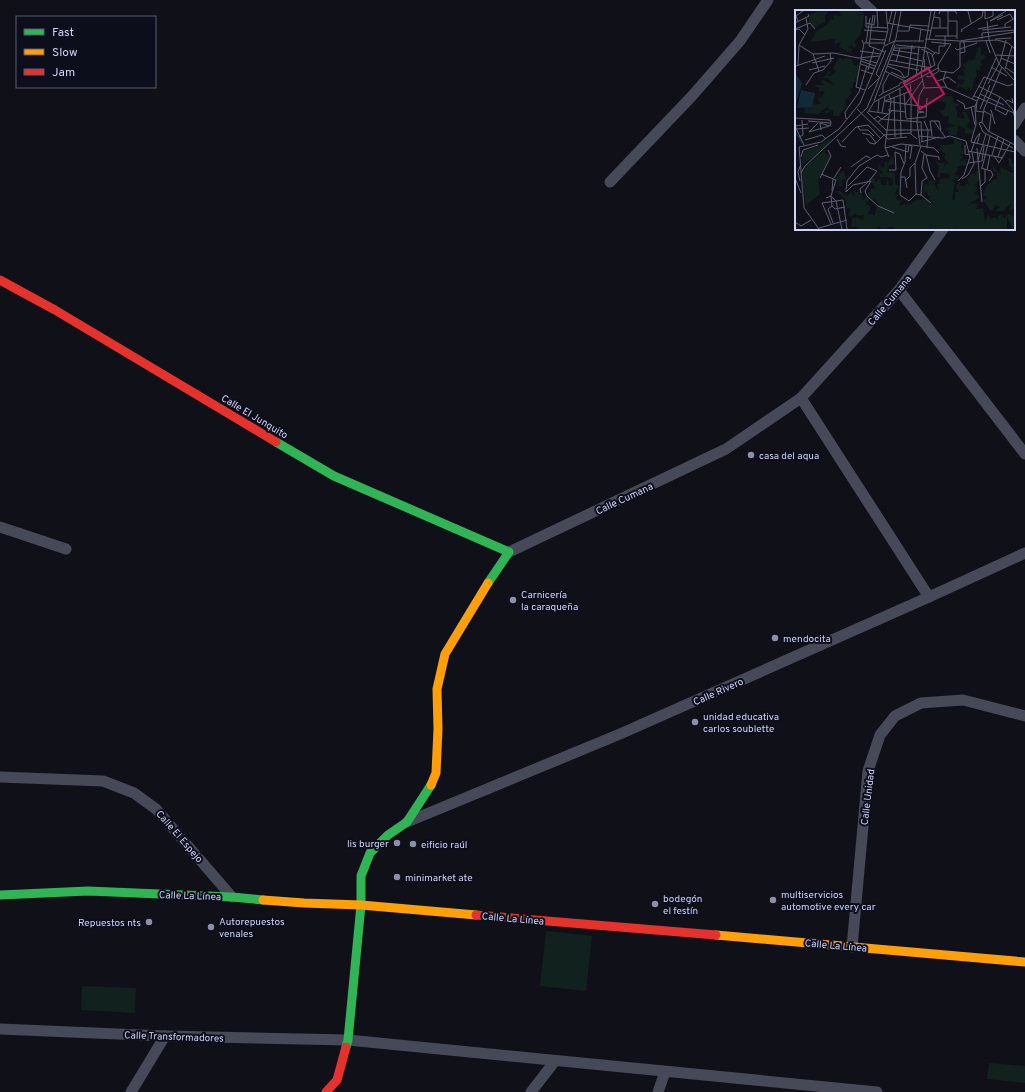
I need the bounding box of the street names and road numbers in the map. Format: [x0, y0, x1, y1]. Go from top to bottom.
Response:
street label: Calle Cumana [865, 273, 915, 329]
street label: Calle El Junquito [218, 392, 290, 443]
street label: Calle Cumana [594, 480, 655, 518]
street label: Calle Rivero [691, 675, 746, 709]
street label: Calle Unidad [859, 768, 878, 826]
street label: Calle El Espejo [152, 808, 206, 866]
street label: Calle La Línea [159, 889, 221, 904]
street label: Calle La Línea [481, 910, 545, 929]
street label: Calle La Línea [804, 937, 868, 956]
street label: Calle Transformadores [124, 1029, 224, 1046]

